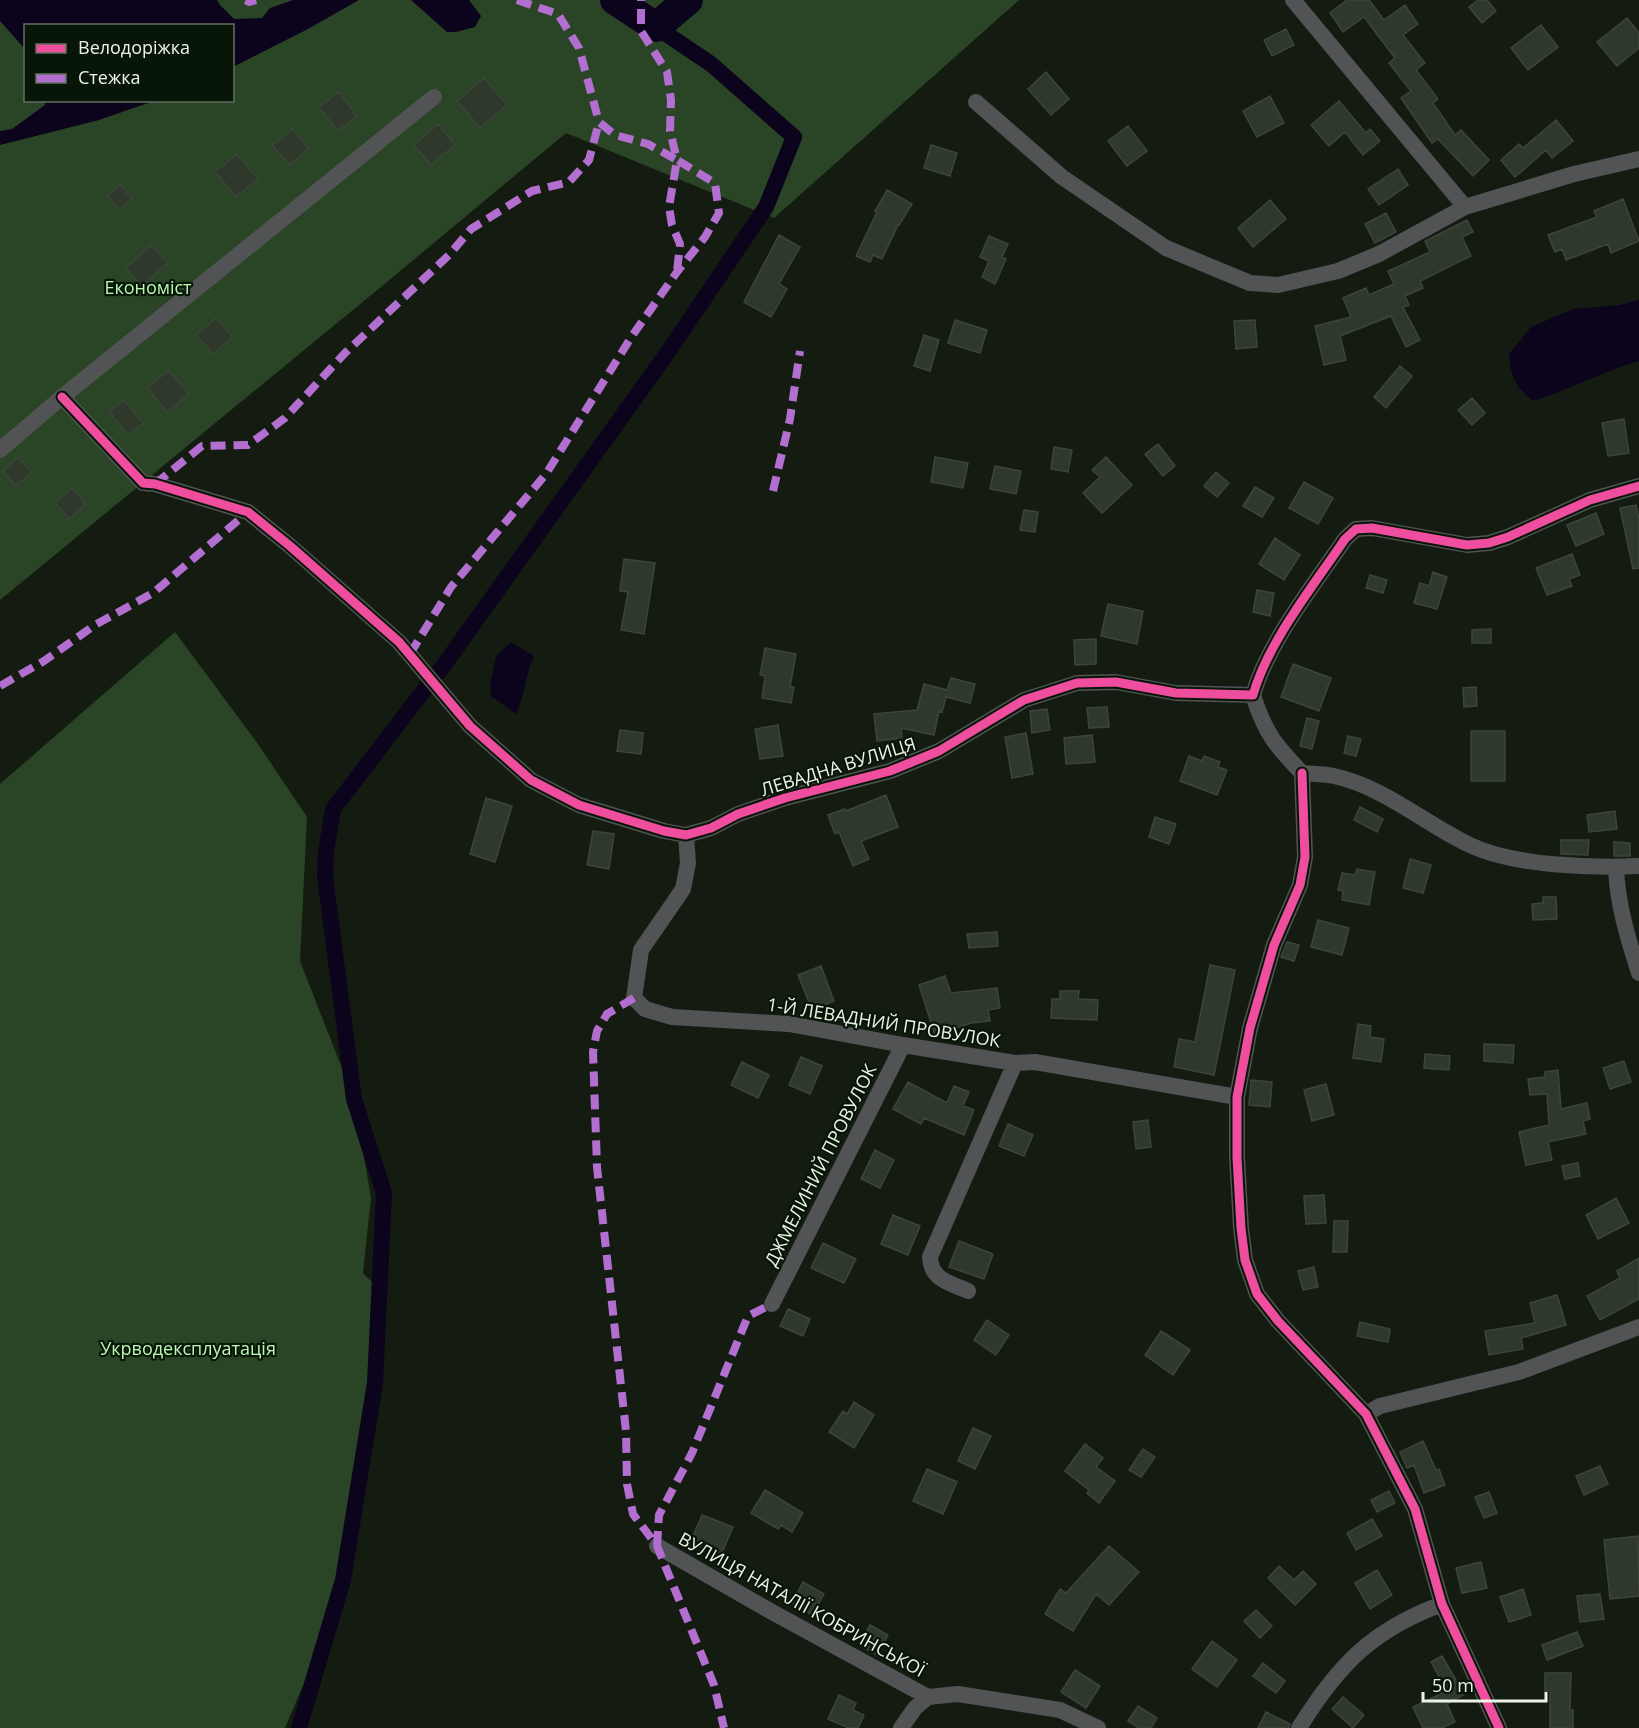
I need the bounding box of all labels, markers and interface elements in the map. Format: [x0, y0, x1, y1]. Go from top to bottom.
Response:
legend [24, 24, 234, 102]
text: Велодоріжка [78, 35, 190, 59]
text: Стежка [78, 65, 140, 89]
park label: Економіст [104, 275, 192, 299]
street label: ЛЕВАДНА ВУЛИЦЯ [757, 731, 919, 801]
street label: 1-Й ЛЕВАДНИЙ ПРОВУЛОК [766, 992, 1002, 1052]
street label: ДЖМЕЛИНИЙ ПРОВУЛОК [759, 1060, 881, 1270]
park label: Укрводексплуатація [100, 1336, 276, 1360]
street label: ВУЛИЦЯ НАТАЛІЇ КОБРИНСЬКОЇ [674, 1526, 930, 1682]
scale bar [1423, 1665, 1546, 1703]
text: 50 m [1432, 1673, 1474, 1697]

